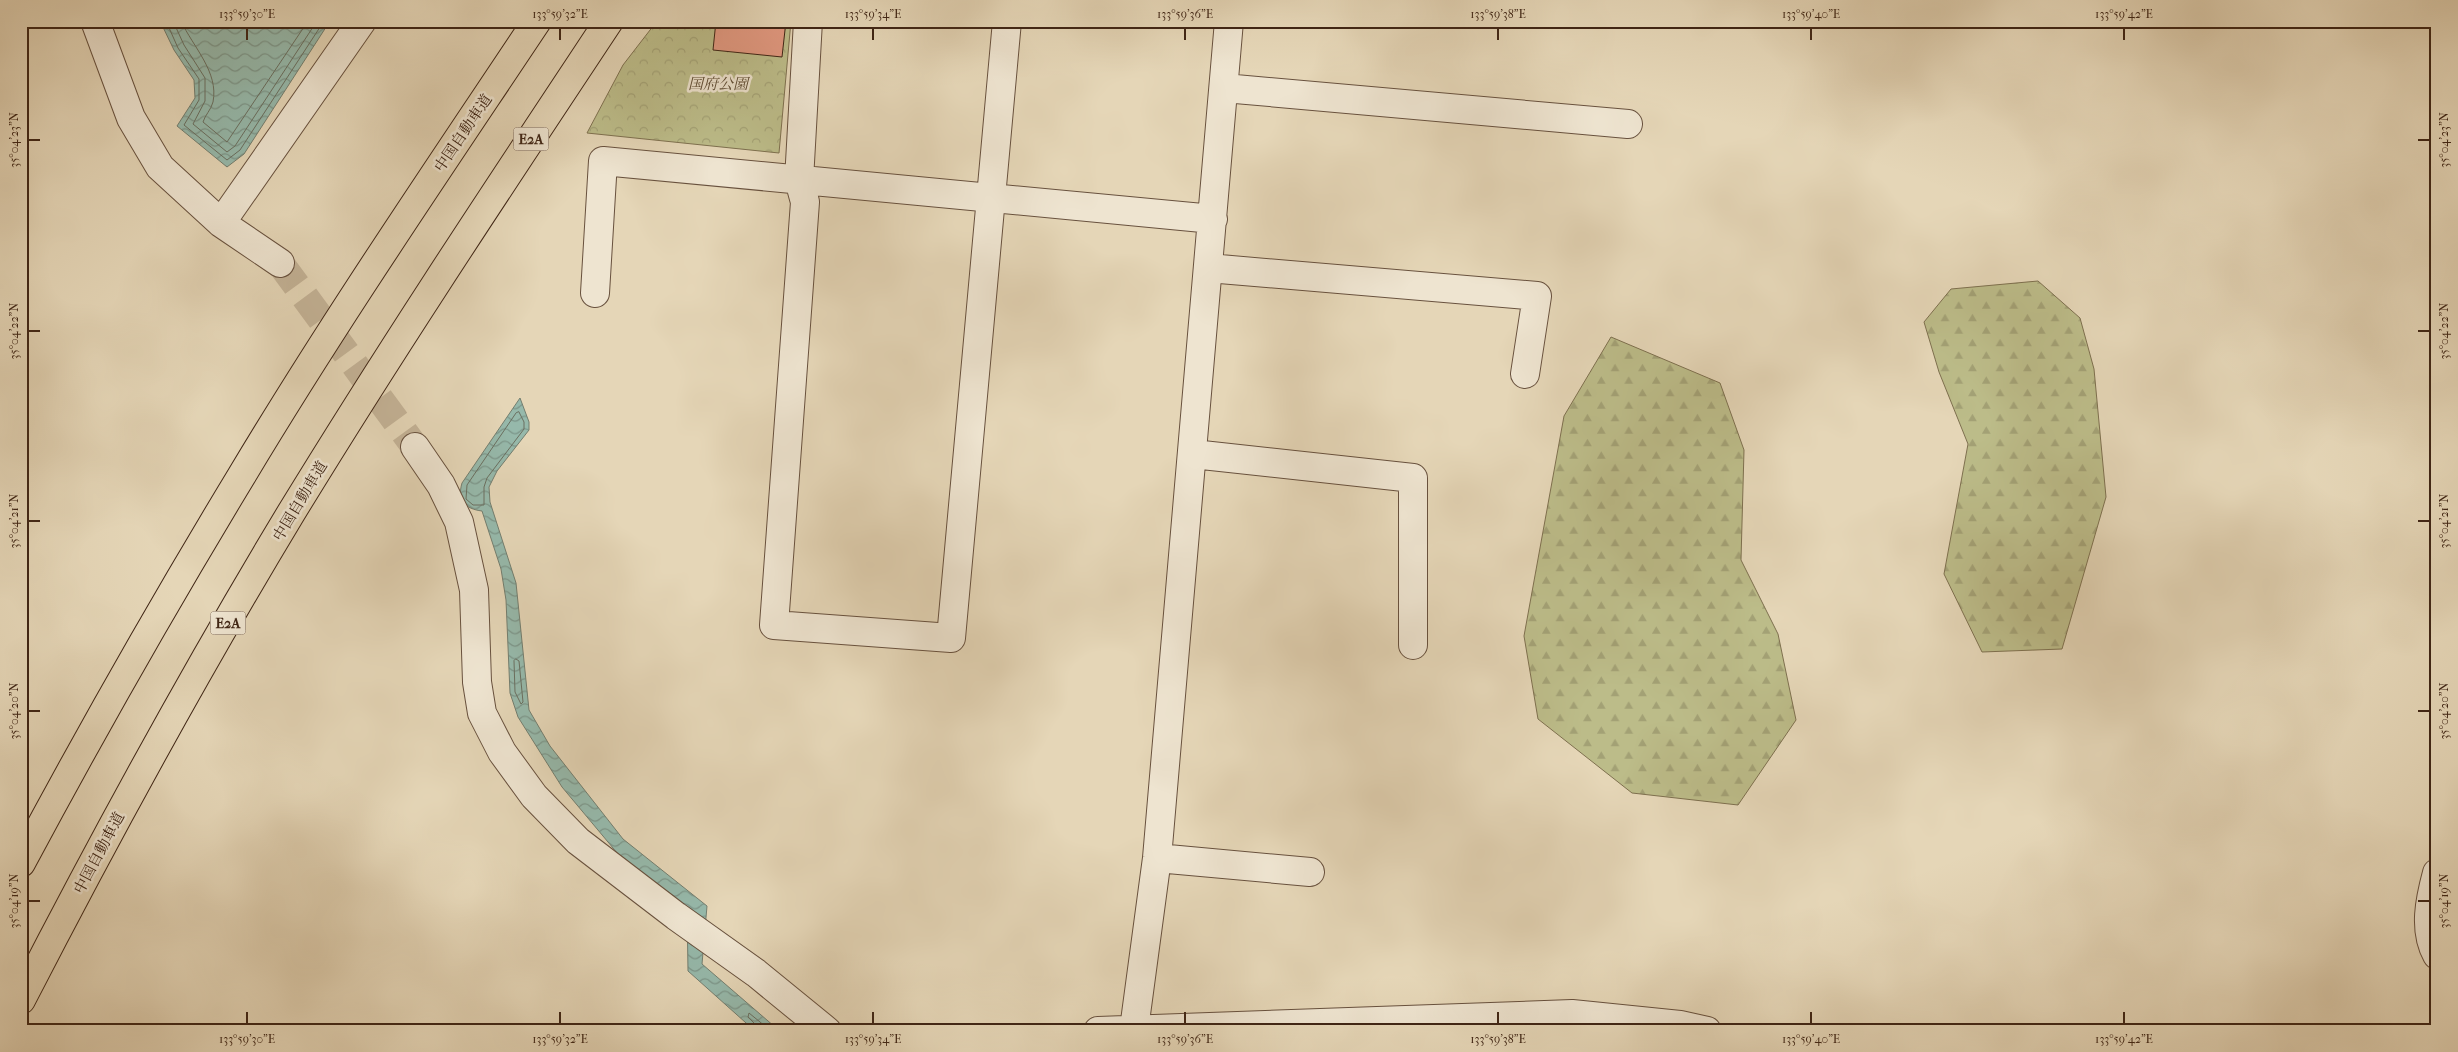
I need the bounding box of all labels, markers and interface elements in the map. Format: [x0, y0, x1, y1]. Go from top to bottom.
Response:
text: 133°59'30"E [219, 7, 275, 21]
text: 133°59'32"E [532, 7, 588, 21]
text: 133°59'34"E [845, 7, 901, 21]
text: 133°59'36"E [1157, 7, 1213, 21]
text: 133°59'38"E [1470, 7, 1526, 21]
text: 133°59'40"E [1782, 7, 1840, 21]
text: 133°59'42"E [2095, 7, 2153, 21]
park label: 国府公園 [688, 75, 751, 93]
street label: 中国自動車道 [430, 91, 496, 175]
text: 35°04'23"N [7, 112, 21, 168]
text: 35°04'23"N [2437, 112, 2451, 168]
road number: E2A [514, 128, 548, 150]
text: 35°04'22"N [7, 303, 21, 359]
text: 35°04'22"N [2437, 303, 2451, 359]
street label: 中国自動車道 [269, 458, 331, 544]
text: 35°04'21"N [7, 494, 21, 548]
text: 35°04'21"N [2437, 494, 2451, 548]
road number: E2A [210, 612, 246, 634]
text: 35°04'20"N [7, 682, 21, 740]
text: 35°04'20"N [2437, 682, 2451, 740]
street label: 中国自動車道 [70, 809, 128, 897]
text: 35°04'19"N [7, 874, 21, 928]
text: 35°04'19"N [2437, 874, 2451, 928]
text: 133°59'30"E [219, 1032, 275, 1046]
text: 133°59'32"E [532, 1032, 588, 1046]
text: 133°59'34"E [845, 1032, 901, 1046]
text: 133°59'36"E [1157, 1032, 1213, 1046]
text: 133°59'38"E [1470, 1032, 1526, 1046]
text: 133°59'40"E [1782, 1032, 1840, 1046]
text: 133°59'42"E [2095, 1032, 2153, 1046]

